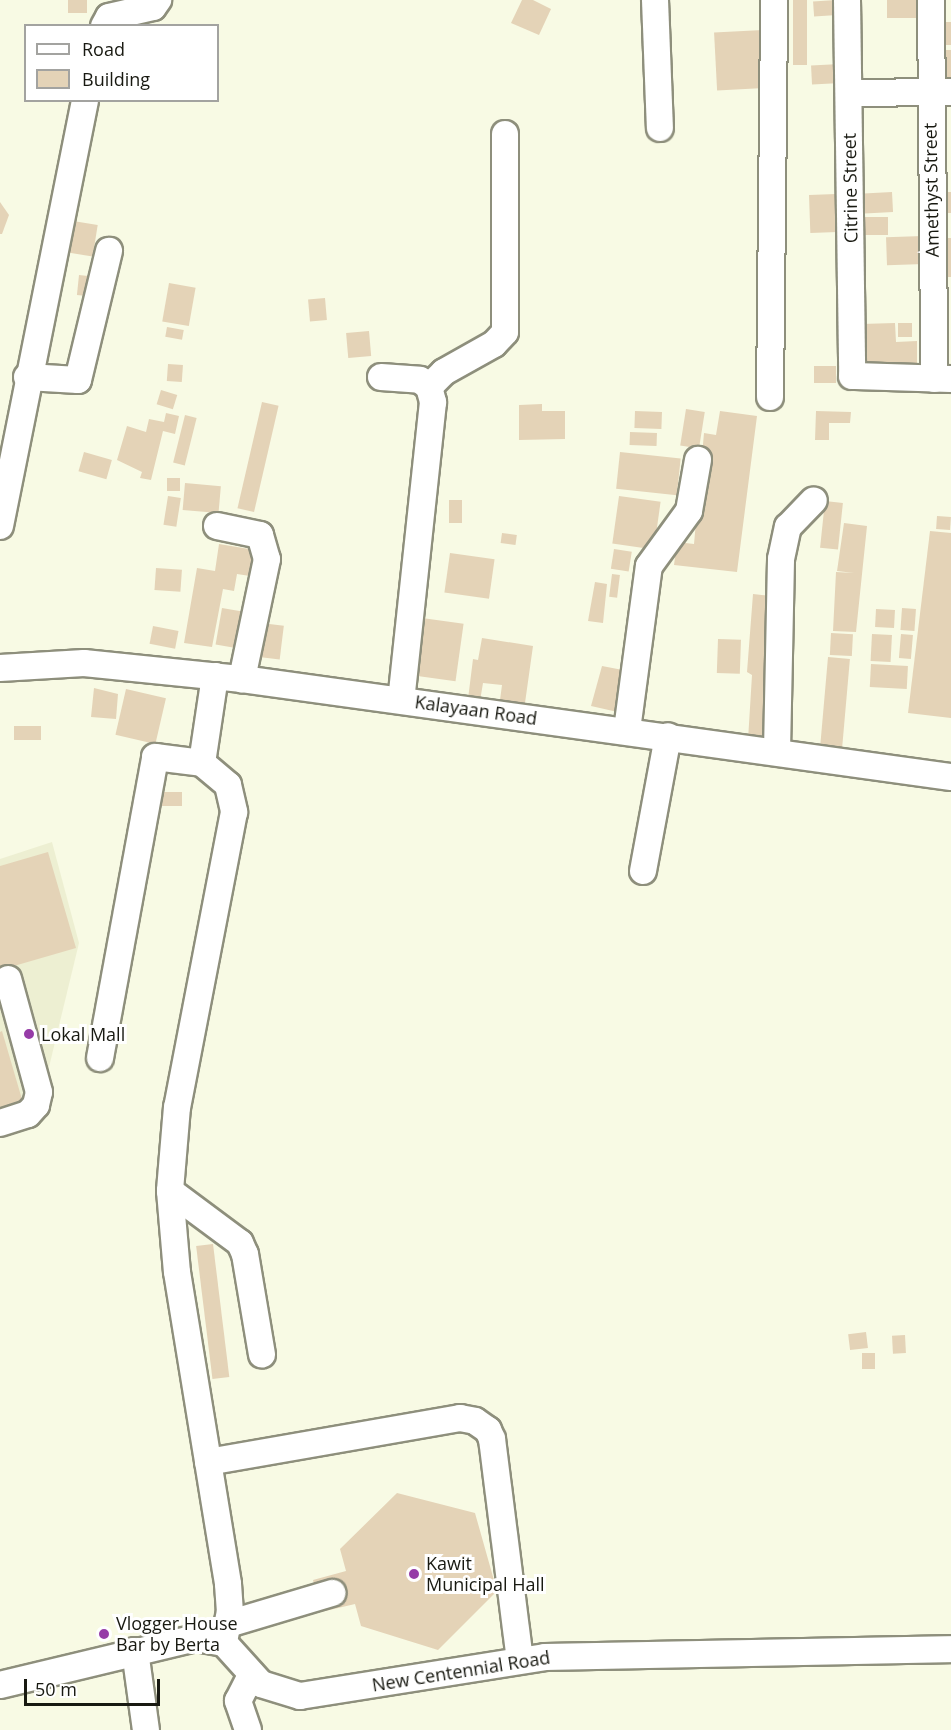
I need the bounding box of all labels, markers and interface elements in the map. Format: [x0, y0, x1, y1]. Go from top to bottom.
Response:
legend [24, 24, 219, 102]
text: Road [82, 37, 125, 61]
text: Building [82, 67, 150, 91]
street label: Amethyst Street [919, 123, 943, 257]
street label: Citrine Street [838, 133, 862, 243]
street label: Kalayaan Road [413, 691, 539, 729]
place label: Lokal Mall [41, 1023, 125, 1045]
marker: Lokal Mall [22, 1027, 36, 1041]
place label: Kawit Municipal Hall [426, 1553, 545, 1596]
marker: Kawit Municipal Hall [407, 1567, 421, 1581]
place label: Vlogger House Bar by Berta [116, 1613, 238, 1656]
marker: Vlogger House Bar by Berta [97, 1627, 111, 1641]
street label: New Centennial Road [370, 1646, 552, 1696]
scale bar [27, 1667, 164, 1705]
text: 50 m [35, 1677, 77, 1701]

